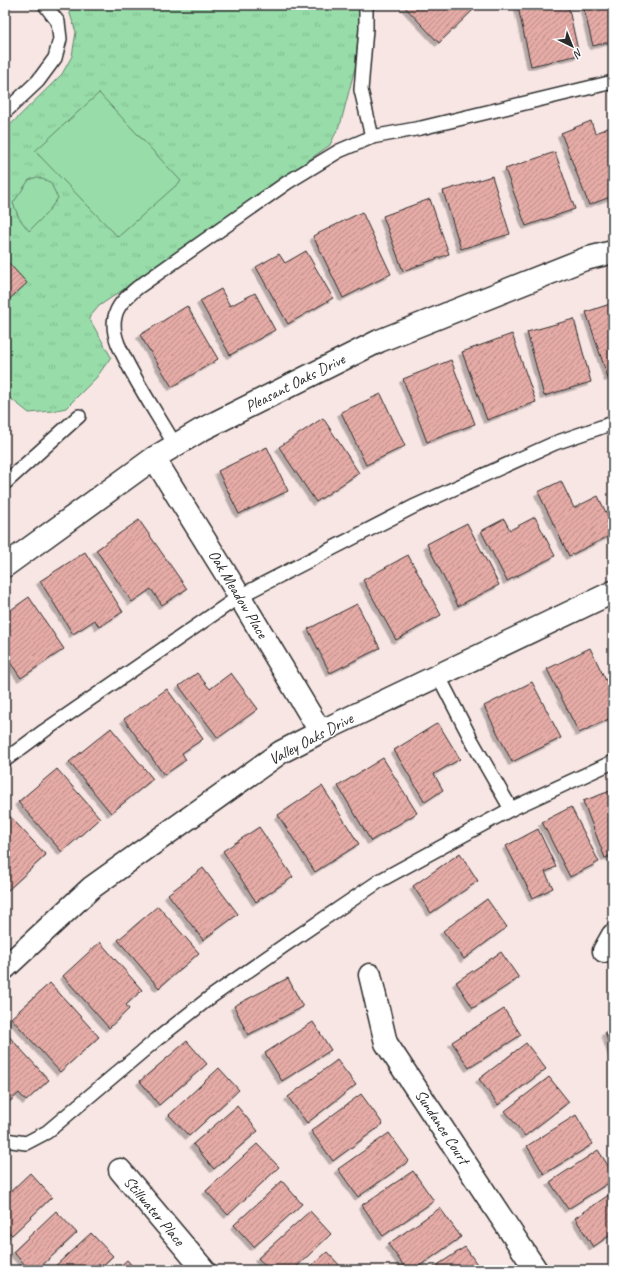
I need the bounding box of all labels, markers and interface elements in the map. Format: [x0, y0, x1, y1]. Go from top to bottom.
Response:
north arrow [552, 26, 592, 66]
text: N [570, 46, 586, 62]
street label: Pleasant Oaks Drive [242, 349, 350, 417]
street label: Oak Meadow Place [204, 546, 273, 643]
street label: Valley Oaks Drive [266, 708, 358, 769]
street label: Sundance Court [410, 1086, 475, 1171]
street label: Stillwater Place [119, 1172, 190, 1251]

